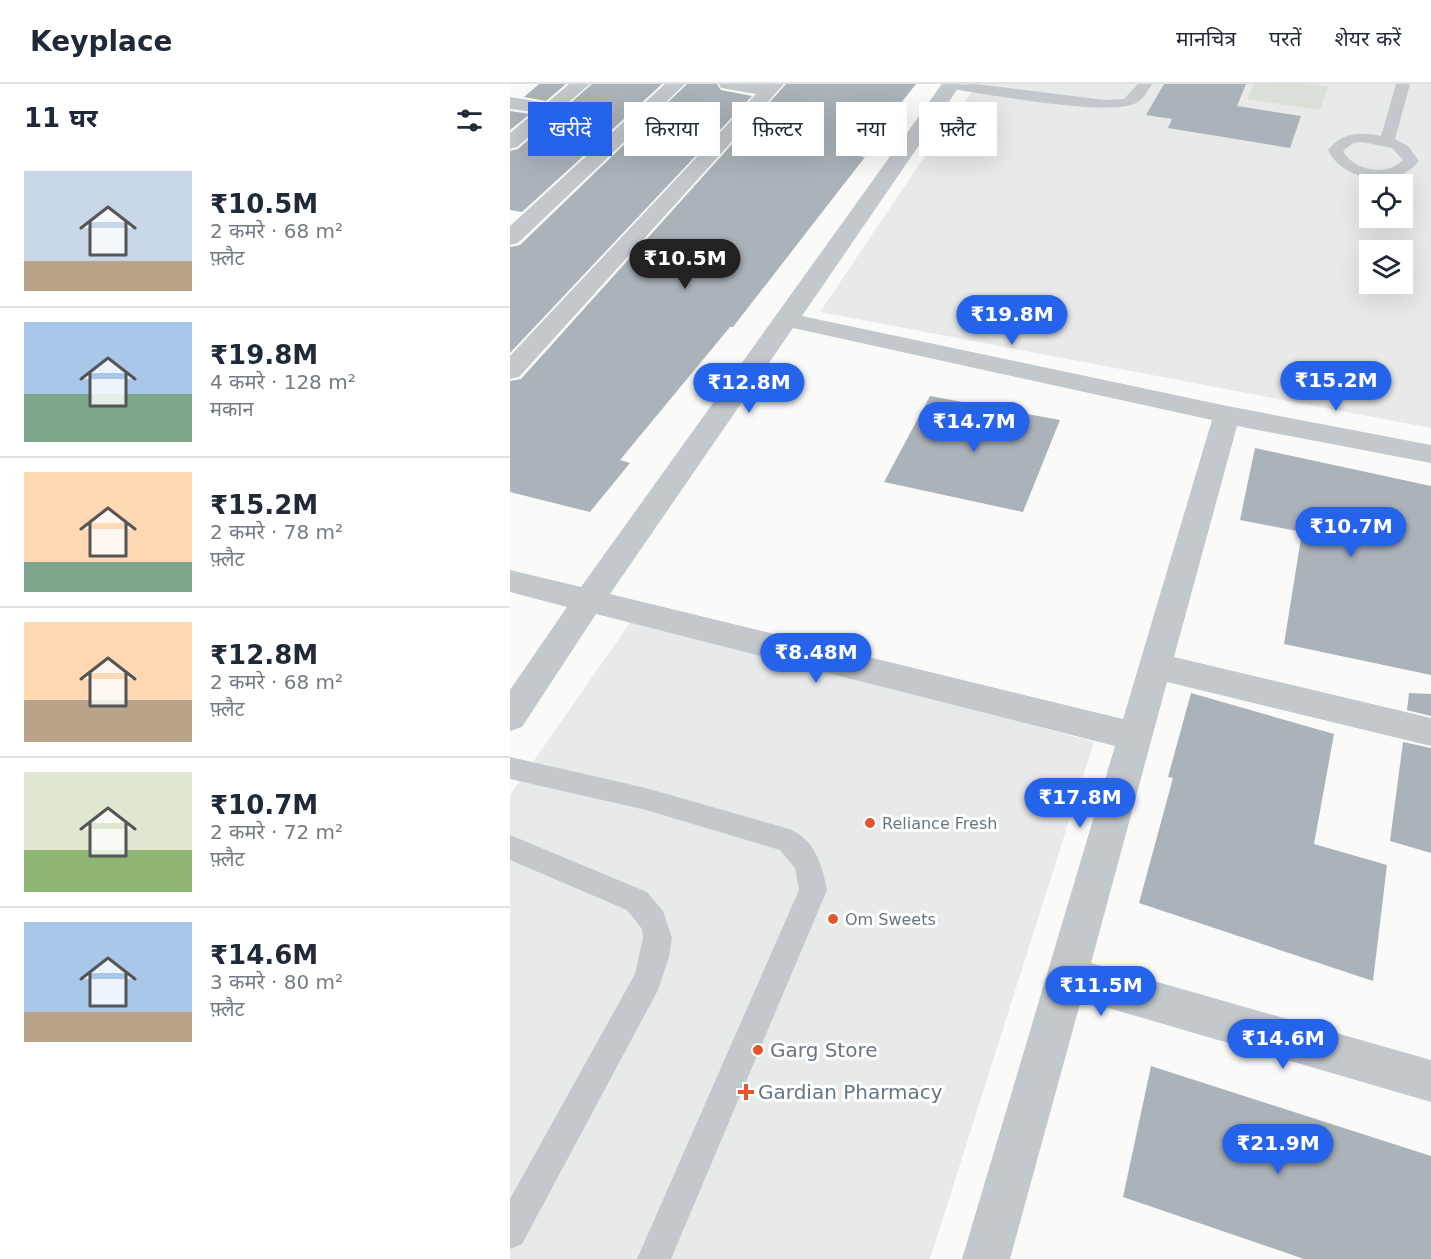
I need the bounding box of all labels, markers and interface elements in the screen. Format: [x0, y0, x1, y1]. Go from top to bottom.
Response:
text: Keyplace [30, 25, 173, 58]
text: मानचित्र [1176, 27, 1236, 51]
text: परतें [1269, 27, 1302, 51]
text: शेयर करें [1335, 27, 1401, 51]
chip: खरीदें [528, 102, 612, 156]
chip: किराया [624, 102, 720, 156]
chip: फ़िल्टर [732, 102, 824, 156]
chip: नया [836, 102, 907, 156]
chip: फ़्लैट [919, 102, 997, 156]
text: 11 घर [24, 103, 98, 133]
icon: filters [453, 104, 486, 137]
map controls [1359, 174, 1413, 294]
button: locate [1359, 174, 1413, 228]
text: ₹10.5M [210, 189, 318, 219]
icon: home [72, 195, 144, 267]
text: 2 कमरे · 68 m² [210, 219, 343, 243]
pin: ₹10.5M [636, 239, 734, 290]
button: layers [1359, 240, 1413, 294]
text: फ़्लैट [210, 246, 245, 270]
text: ₹10.5M [643, 246, 727, 270]
pin: ₹19.8M [963, 295, 1061, 346]
text: ₹19.8M [970, 302, 1054, 326]
text: ₹19.8M [210, 340, 318, 370]
icon: home [72, 346, 144, 418]
pin: ₹15.2M [1287, 361, 1385, 412]
pin: ₹12.8M [700, 363, 798, 414]
text: ₹15.2M [1294, 368, 1378, 392]
text: 4 कमरे · 128 m² [210, 370, 356, 394]
text: ₹12.8M [707, 370, 791, 394]
text: मकान [210, 397, 254, 421]
pin: ₹14.7M [925, 402, 1023, 453]
text: ₹14.7M [932, 409, 1016, 433]
text: ₹15.2M [210, 490, 318, 520]
icon: home [72, 496, 144, 568]
pin: ₹10.7M [1302, 507, 1400, 558]
text: ₹10.7M [1309, 514, 1393, 538]
text: 2 कमरे · 78 m² [210, 520, 343, 544]
text: फ़्लैट [210, 547, 245, 571]
pin: ₹8.48M [767, 633, 865, 684]
text: ₹12.8M [210, 640, 318, 670]
text: ₹8.48M [774, 640, 858, 664]
icon: home [72, 646, 144, 718]
text: 2 कमरे · 68 m² [210, 670, 343, 694]
text: फ़्लैट [210, 697, 245, 721]
pin: ₹17.8M [1031, 778, 1129, 829]
text: ₹17.8M [1038, 785, 1122, 809]
text: ₹10.7M [210, 790, 318, 820]
icon: home [72, 796, 144, 868]
place label: Reliance Fresh [882, 814, 997, 833]
marker: Reliance Fresh [863, 816, 877, 830]
text: 2 कमरे · 72 m² [210, 820, 343, 844]
text: फ़्लैट [210, 847, 245, 871]
place label: Om Sweets [845, 910, 936, 929]
marker: Om Sweets [826, 912, 840, 926]
text: ₹14.6M [210, 940, 318, 970]
icon: home [72, 946, 144, 1018]
pin: ₹11.5M [1052, 966, 1150, 1017]
text: 3 कमरे · 80 m² [210, 970, 343, 994]
text: ₹11.5M [1059, 973, 1143, 997]
text: फ़्लैट [210, 997, 245, 1021]
pin: ₹14.6M [1234, 1019, 1332, 1070]
text: ₹14.6M [1241, 1026, 1325, 1050]
place label: Garg Store [770, 1038, 878, 1062]
marker: Garg Store [751, 1043, 765, 1057]
place label: Gardian Pharmacy [758, 1080, 943, 1104]
marker: Gardian Pharmacy [739, 1085, 753, 1099]
pin: ₹21.9M [1229, 1124, 1327, 1175]
text: ₹21.9M [1236, 1131, 1320, 1155]

